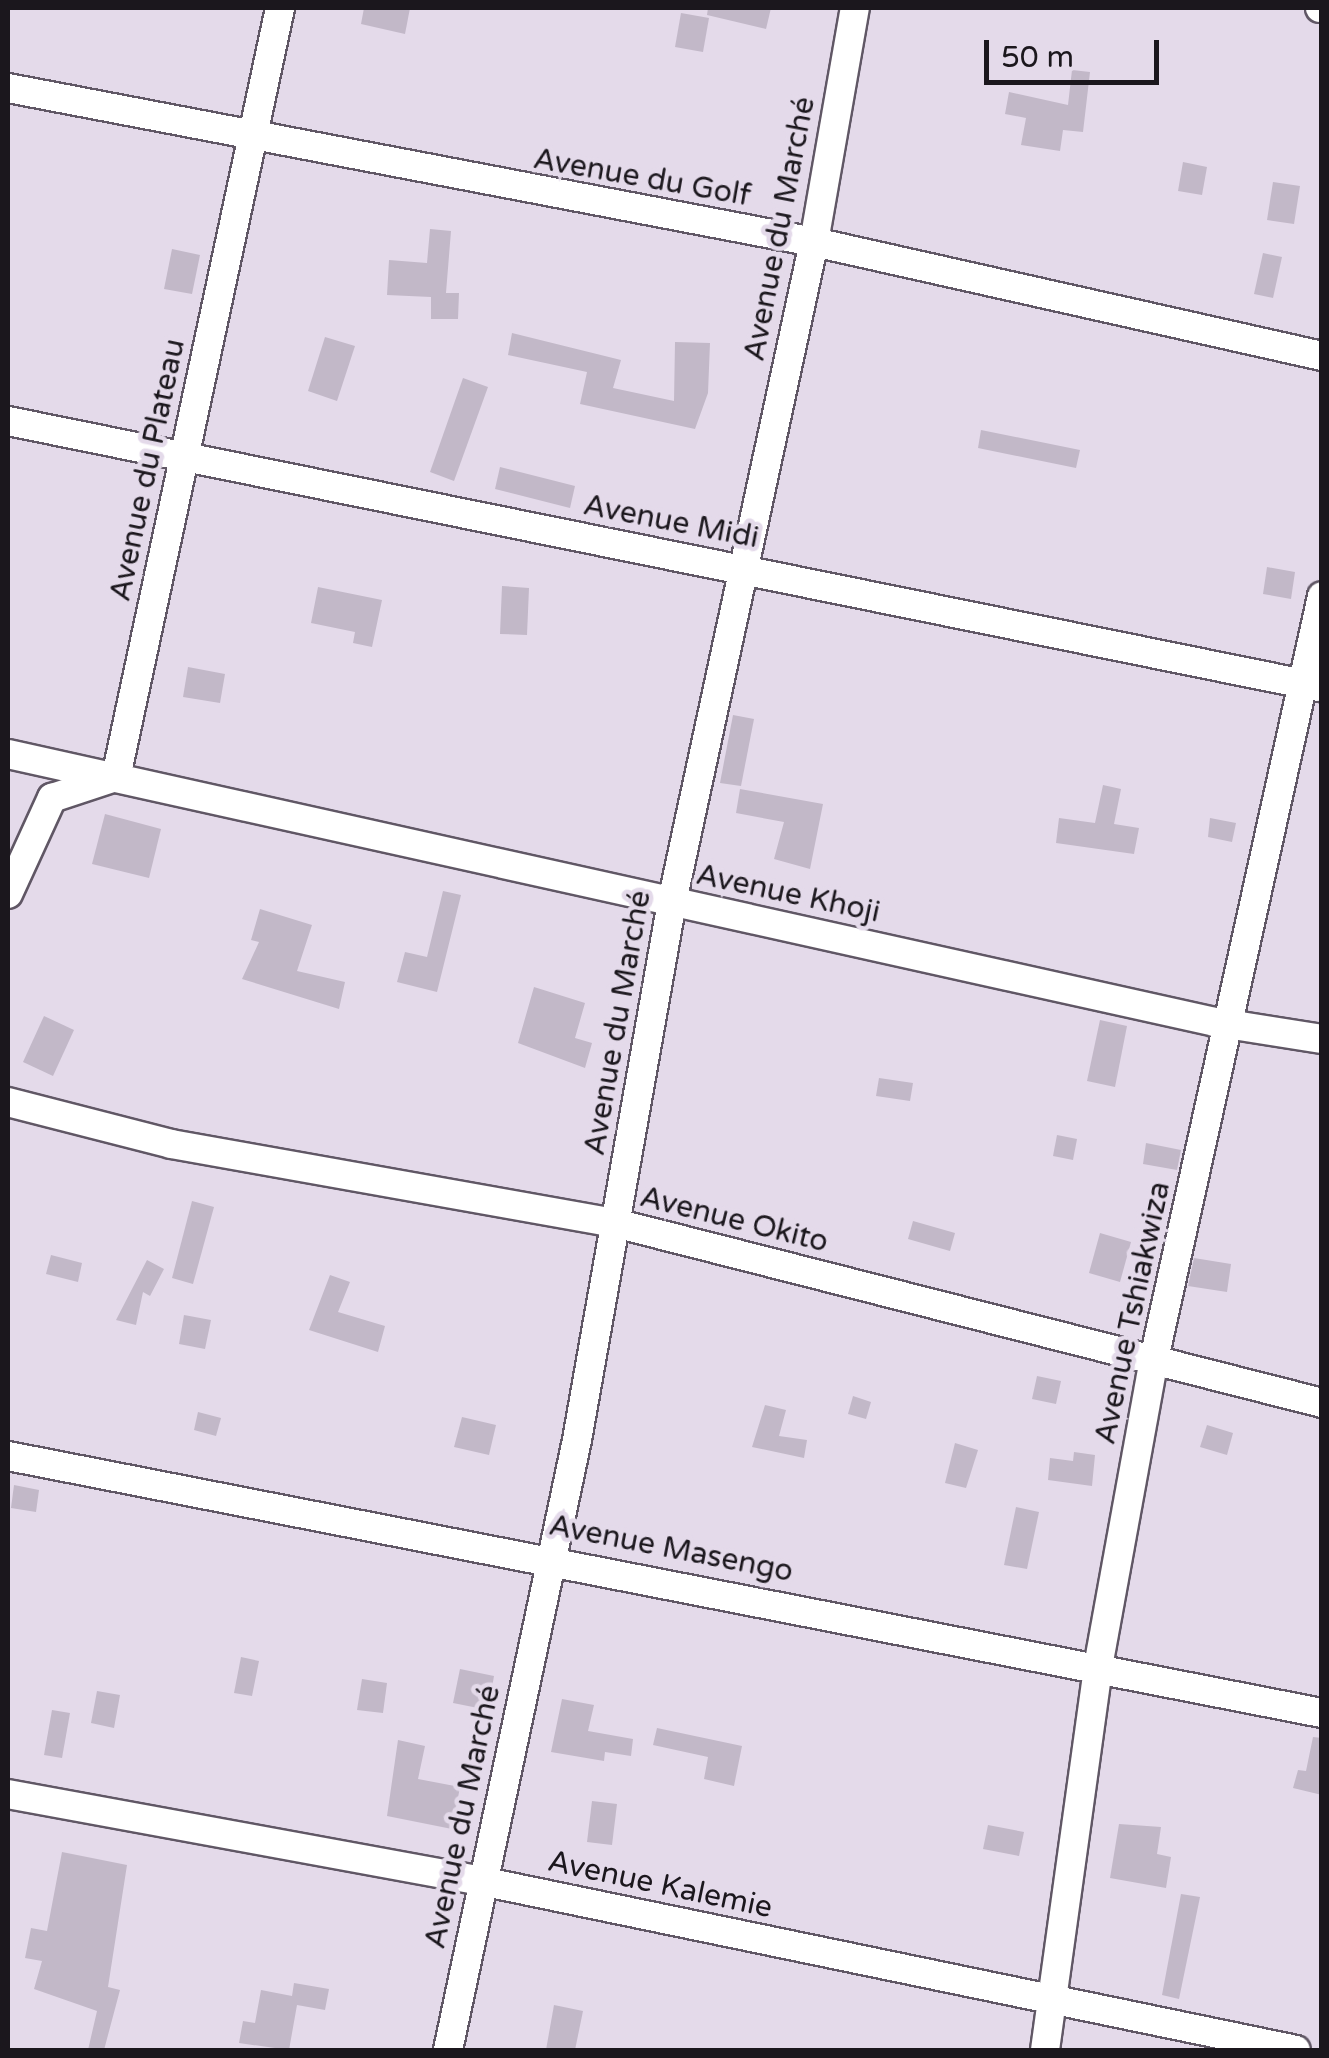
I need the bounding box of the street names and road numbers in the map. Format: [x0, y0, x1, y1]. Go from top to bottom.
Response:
street label: Avenue du Marché [737, 94, 823, 364]
street label: Avenue du Golf [531, 141, 753, 215]
street label: Avenue du Plateau [103, 335, 193, 605]
street label: Avenue Midi [580, 487, 762, 557]
street label: Avenue Khoji [693, 857, 883, 931]
street label: Avenue du Marché [577, 888, 659, 1158]
street label: Avenue Tshiakwiza [1088, 1178, 1178, 1448]
street label: Avenue Okito [636, 1179, 832, 1261]
street label: Avenue Masengo [546, 1508, 796, 1590]
street label: Avenue du Marché [418, 1682, 508, 1952]
street label: Avenue Kalemie [544, 1844, 776, 1926]

